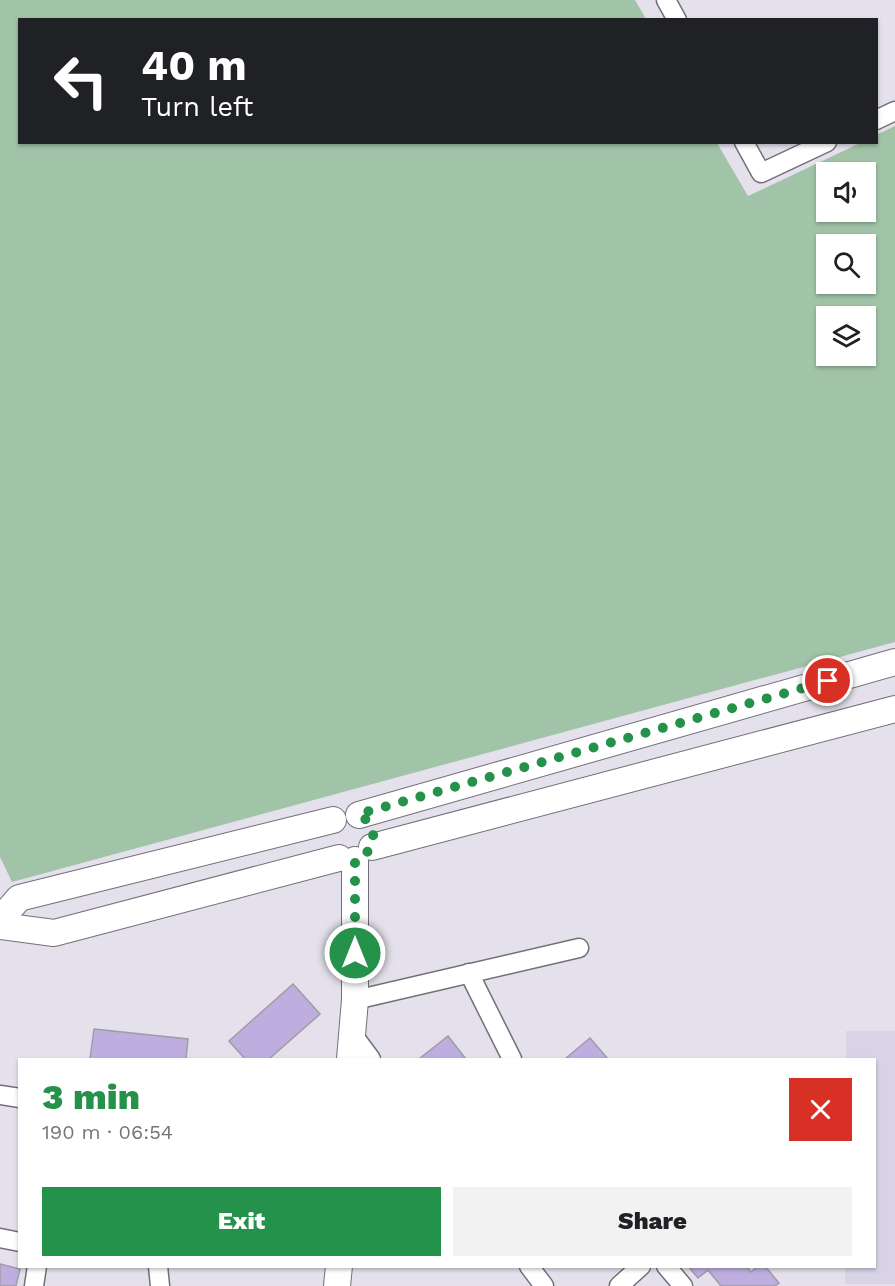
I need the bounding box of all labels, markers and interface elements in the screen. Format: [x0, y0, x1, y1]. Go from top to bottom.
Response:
text: 40 m [141, 41, 247, 90]
icon: left [42, 42, 120, 120]
text: Turn left [141, 91, 253, 123]
map controls [816, 162, 876, 366]
button: sound [816, 162, 876, 222]
button: search [816, 234, 876, 294]
button: layers [816, 306, 876, 366]
pin [802, 655, 853, 706]
icon: arrive [811, 664, 844, 697]
position arrow [323, 921, 387, 985]
text: 3 min [42, 1076, 140, 1118]
button: close [789, 1078, 852, 1141]
text: 190 m · 06:54 [42, 1120, 173, 1144]
button: Exit [42, 1187, 441, 1256]
button: Share [453, 1187, 852, 1256]

